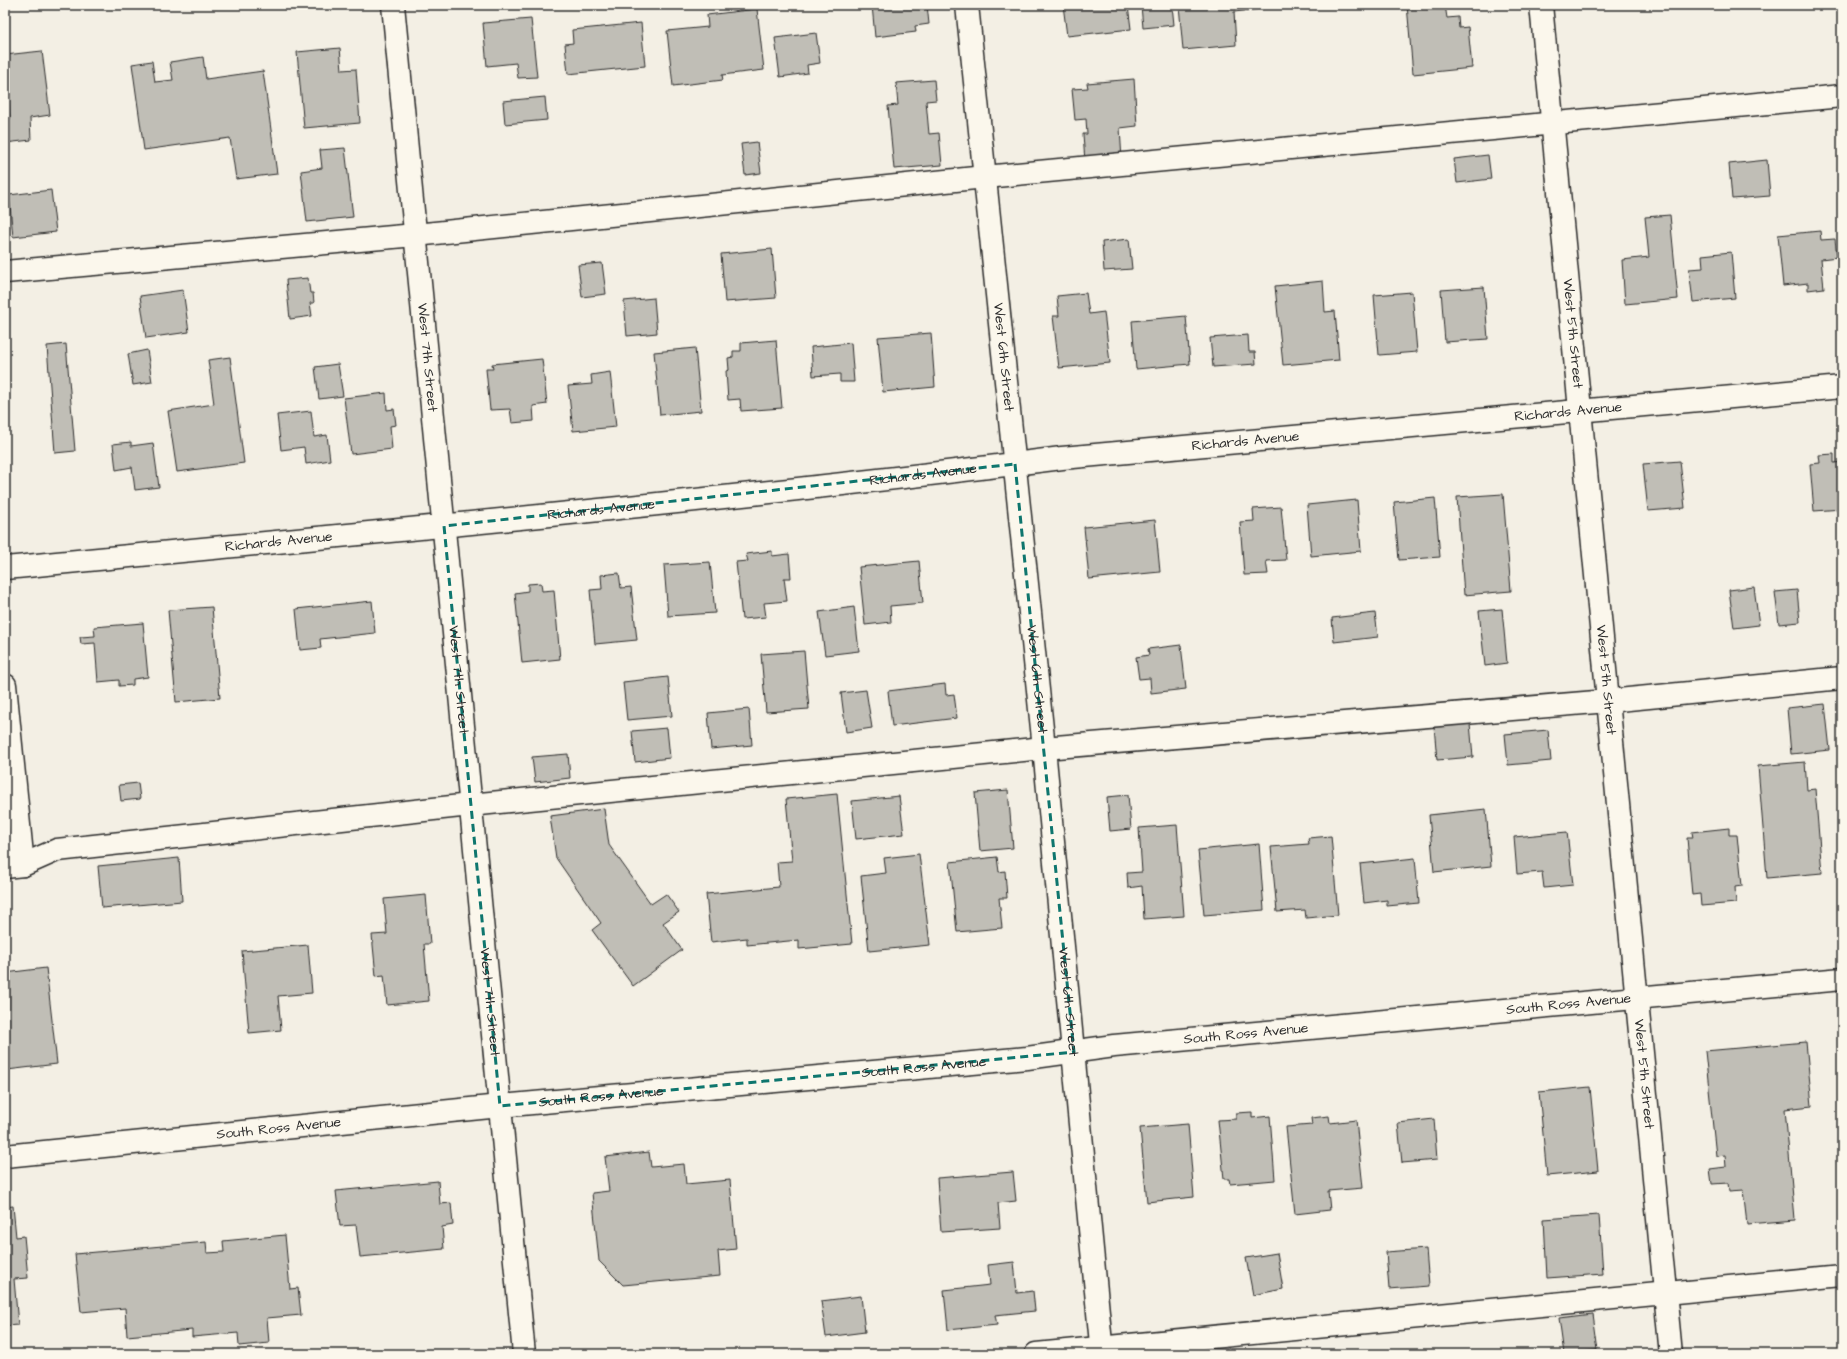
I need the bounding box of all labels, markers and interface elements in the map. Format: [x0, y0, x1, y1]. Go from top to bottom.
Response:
street label: West 5th Street [1557, 278, 1588, 390]
street label: West 7th Street [412, 302, 442, 413]
street label: West 6th Street [988, 302, 1019, 413]
street label: Richards Avenue [1513, 397, 1623, 427]
street label: Richards Avenue [1191, 426, 1301, 456]
street label: Richards Avenue [868, 458, 979, 491]
street label: Richards Avenue [546, 494, 656, 525]
street label: Richards Avenue [224, 527, 334, 557]
street label: West 6th Street [1021, 624, 1053, 735]
street label: West 5th Street [1591, 624, 1621, 736]
street label: West 7th Street [443, 625, 474, 735]
street label: West 7th Street [475, 947, 505, 1058]
street label: West 6th Street [1053, 947, 1083, 1058]
street label: South Ross Avenue [1505, 988, 1632, 1020]
street label: South Ross Avenue [1183, 1018, 1310, 1050]
street label: West 5th Street [1629, 1018, 1659, 1130]
street label: South Ross Avenue [860, 1052, 987, 1083]
street label: South Ross Avenue [538, 1081, 665, 1112]
street label: South Ross Avenue [215, 1112, 342, 1145]

